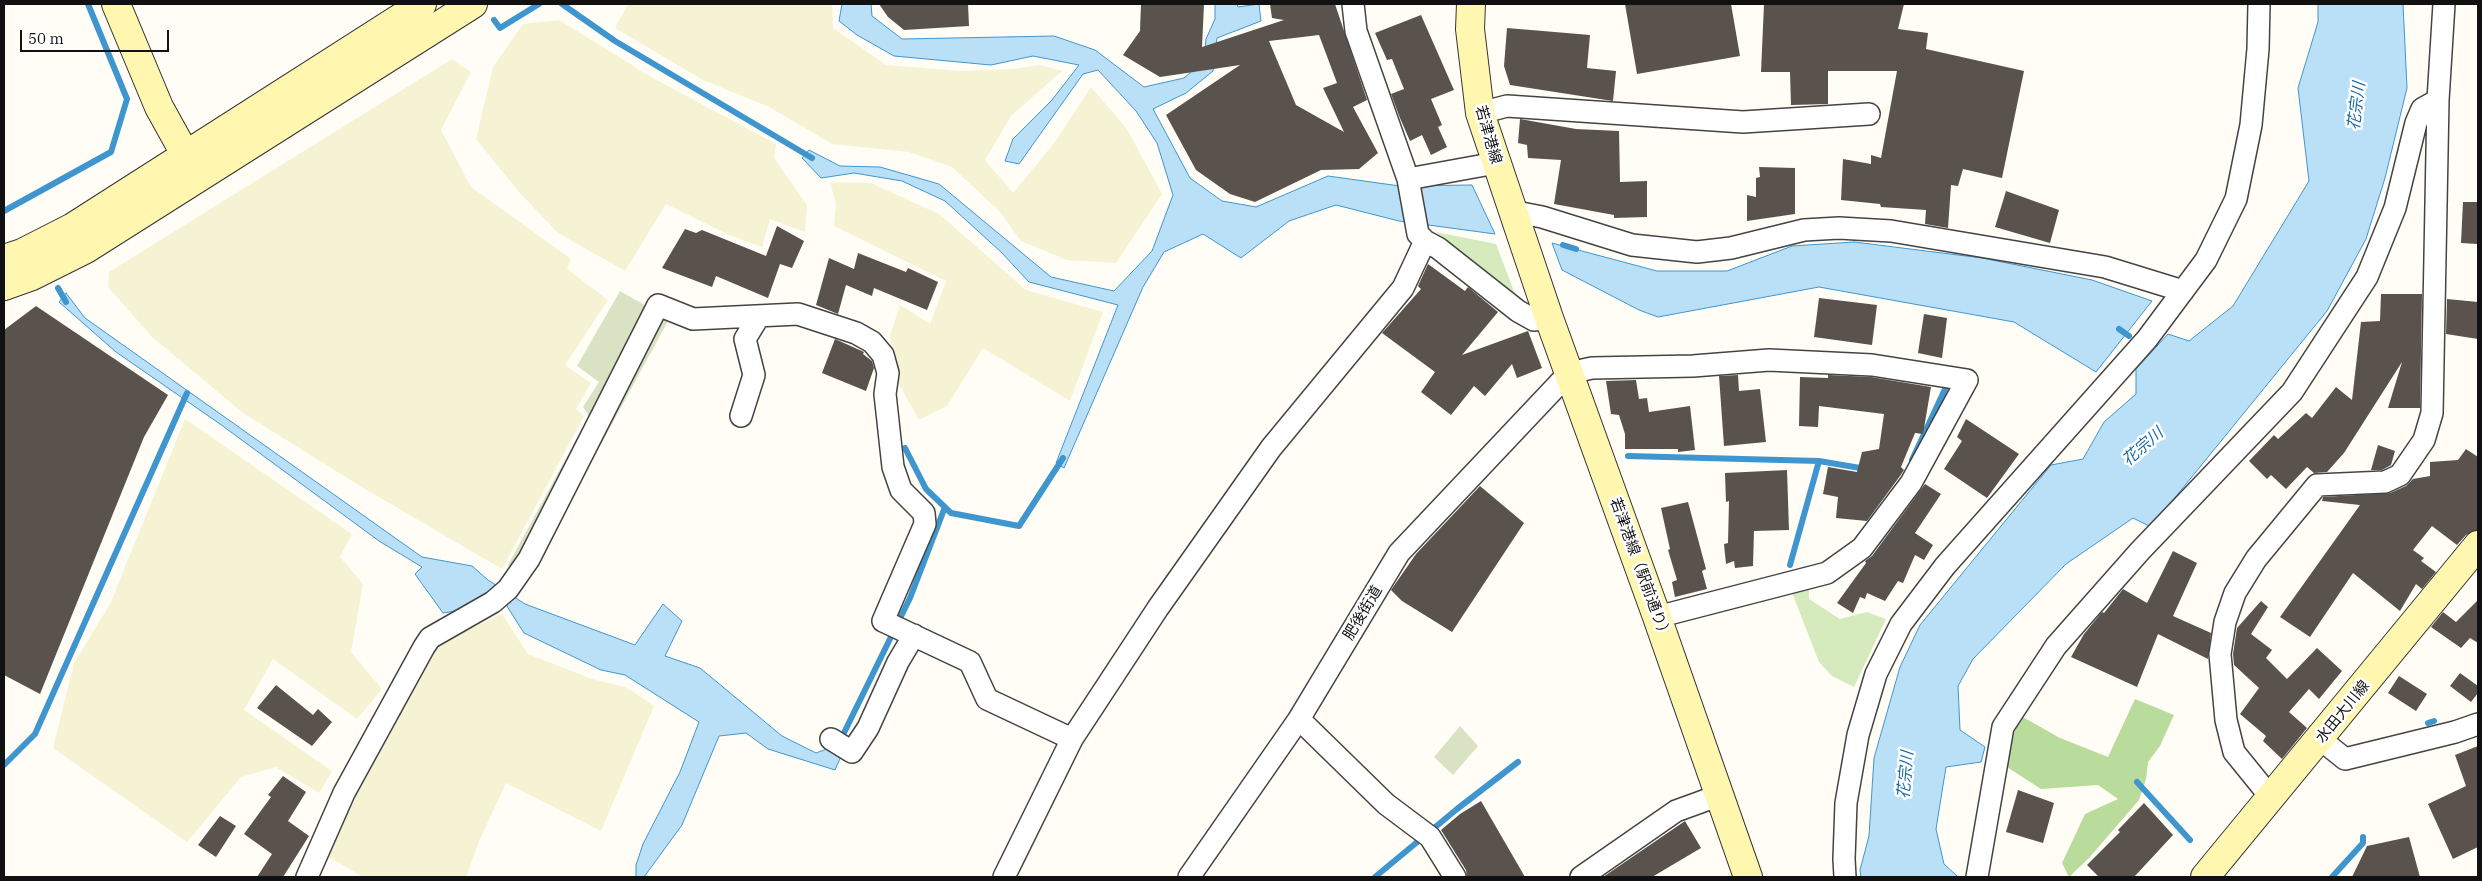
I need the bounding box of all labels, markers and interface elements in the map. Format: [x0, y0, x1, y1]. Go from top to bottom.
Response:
scale bar [22, 20, 171, 52]
text: 50 m [28, 29, 64, 48]
water label: 花宗川 [2345, 81, 2369, 131]
street label: 若津港線 [1471, 104, 1505, 166]
water label: 花宗川 [2119, 424, 2167, 470]
street label: 若津港線（駅前通り） [1606, 495, 1674, 643]
street label: 肥後街道 [1340, 583, 1386, 643]
street label: 水田大川線 [2312, 677, 2374, 747]
water label: 花宗川 [1894, 750, 1918, 800]

